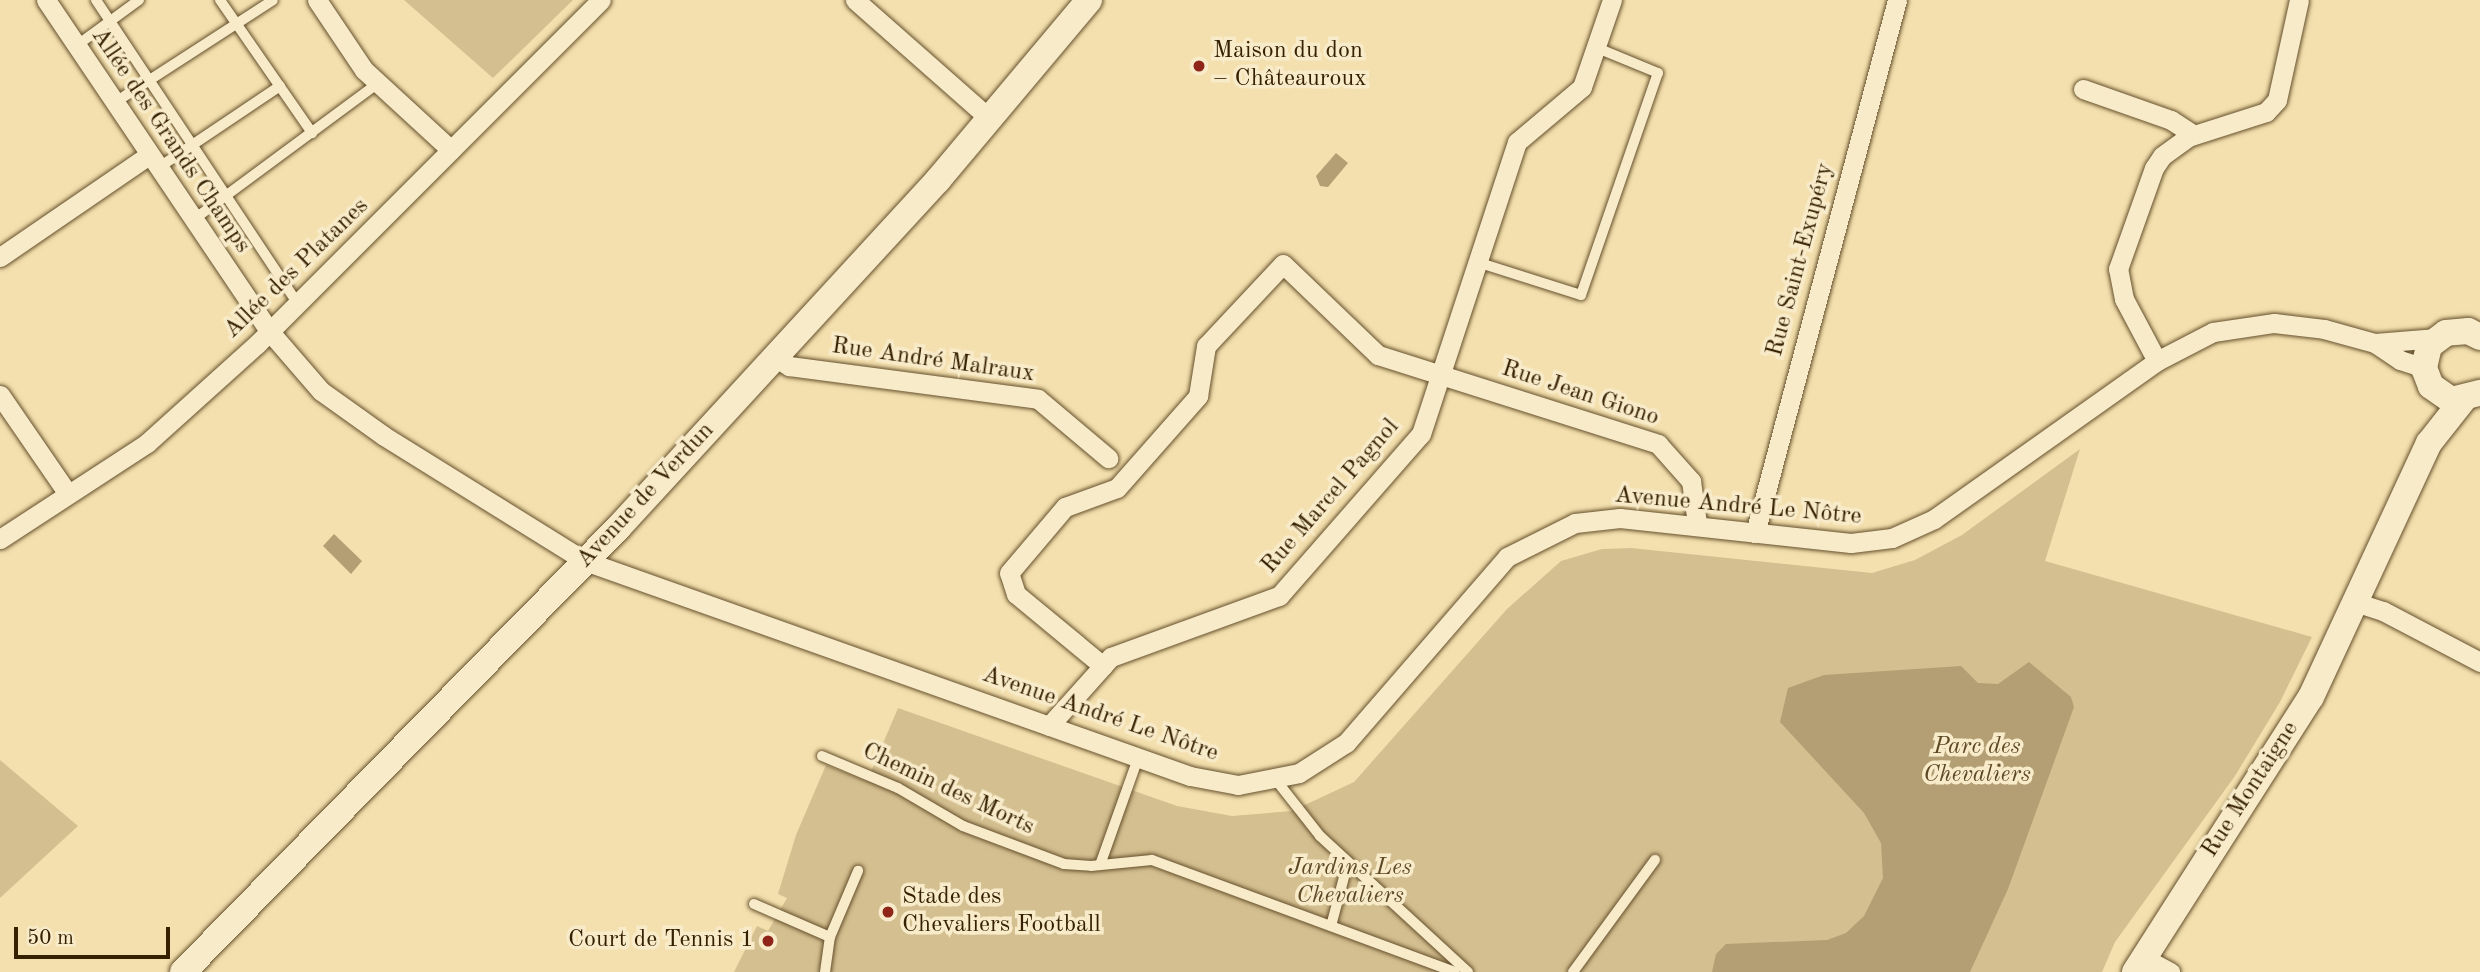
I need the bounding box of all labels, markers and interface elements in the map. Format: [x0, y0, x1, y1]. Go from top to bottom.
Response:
street label: Allée des Grands Champs [84, 23, 256, 259]
place label: Maison du don – Châteauroux [1213, 38, 1367, 94]
marker: Maison du don – Châteauroux [1191, 58, 1207, 74]
street label: Rue Saint-Exupéry [1761, 160, 1841, 360]
street label: Allée des Platanes [219, 193, 375, 345]
street label: Rue André Malraux [830, 333, 1036, 389]
street label: Rue Jean Giono [1498, 355, 1662, 433]
street label: Rue Marcel Pagnol [1256, 414, 1406, 580]
street label: Avenue de Verdun [571, 417, 721, 575]
street label: Avenue André Le Nôtre [1613, 482, 1863, 532]
street label: Avenue André Le Nôtre [978, 661, 1222, 769]
street label: Rue Montaigne [2196, 717, 2306, 863]
park label: Parc des Chevaliers [1923, 734, 2031, 790]
street label: Chemin des Morts [857, 737, 1039, 843]
park label: Jardins Les Chevaliers [1288, 855, 1412, 911]
place label: Stade des Chevaliers Football [902, 884, 1101, 940]
marker: Stade des Chevaliers Football [880, 904, 896, 920]
scale bar [18, 912, 173, 956]
place label: Court de Tennis 1 [568, 927, 754, 955]
text: 50 m [27, 928, 74, 949]
marker: Court de Tennis 1 [760, 933, 776, 949]

